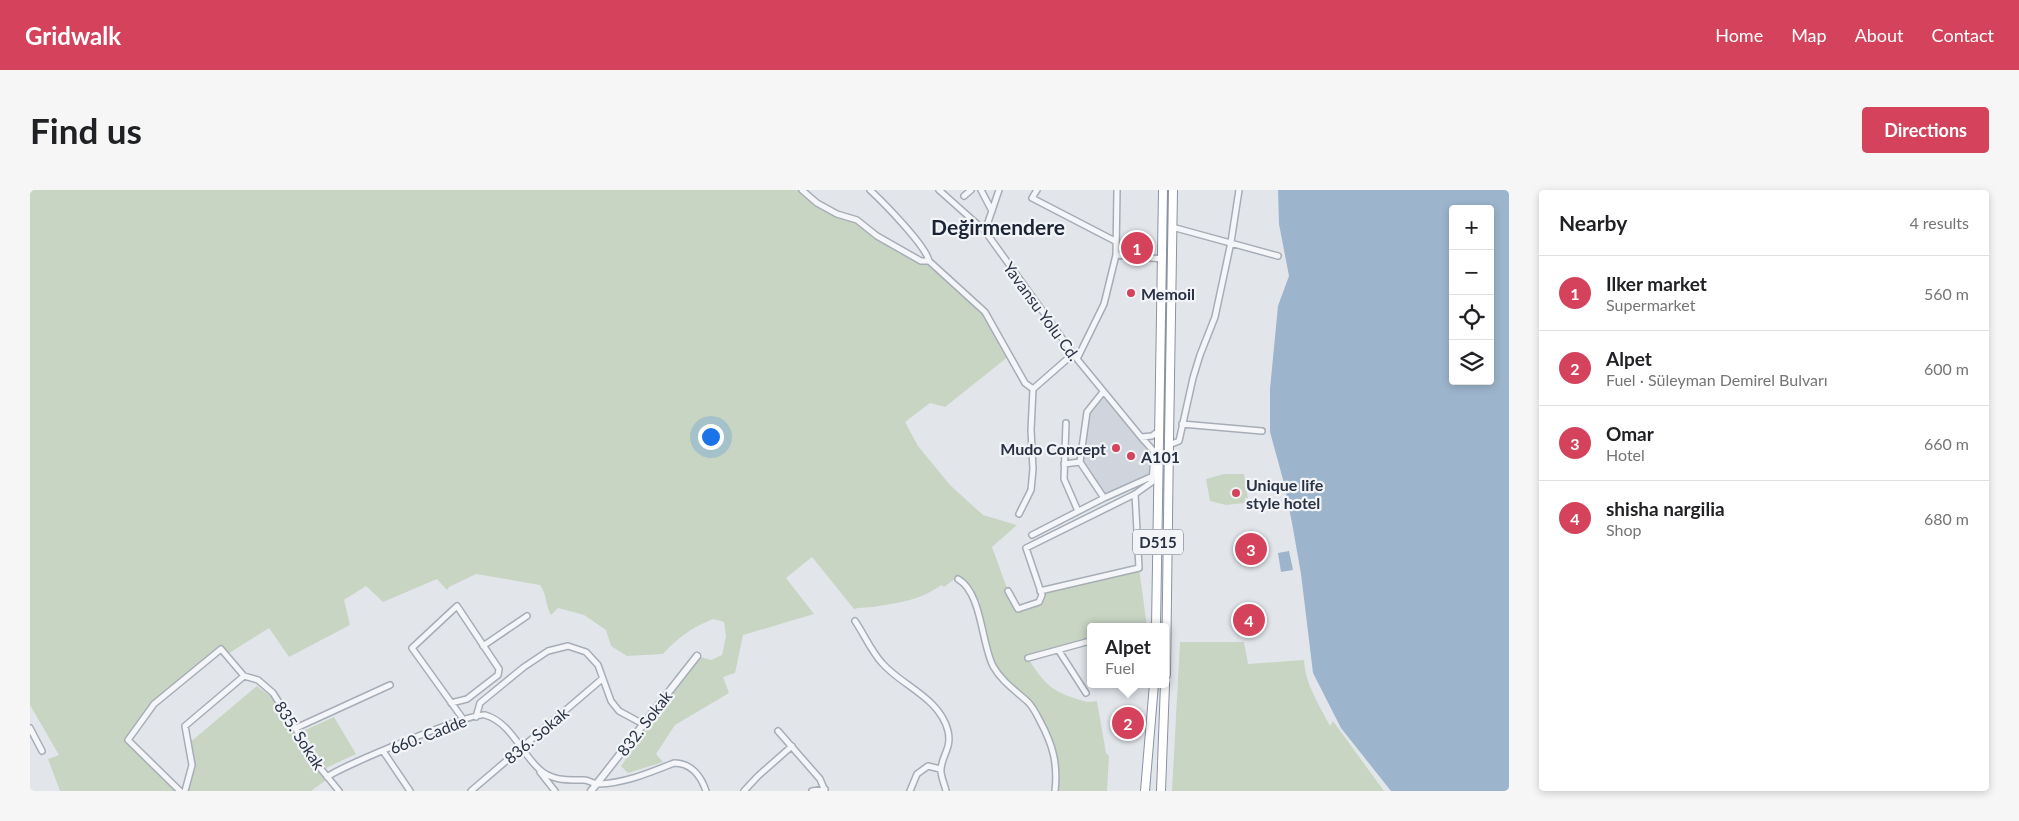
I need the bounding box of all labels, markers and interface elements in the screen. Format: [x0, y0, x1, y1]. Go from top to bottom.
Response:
text: Gridwalk [25, 21, 121, 50]
text: Home [1715, 24, 1763, 46]
text: Map [1791, 24, 1827, 46]
text: About [1855, 24, 1904, 46]
text: Contact [1932, 24, 1994, 46]
button: Directions [1862, 107, 1989, 153]
text: Find us [30, 109, 142, 151]
map controls [1449, 205, 1494, 385]
button: + [1449, 205, 1494, 250]
text: Nearby [1559, 210, 1627, 235]
text: 4 results [1909, 213, 1969, 232]
district label: Değirmendere [931, 214, 1065, 239]
pin: 1 [1121, 229, 1153, 267]
button: − [1449, 250, 1494, 295]
street label: Yavansu Yolu Cd. [1000, 258, 1084, 364]
text: Ilker market [1606, 272, 1707, 295]
place label: Memoil [1141, 284, 1195, 303]
text: 1 [1570, 284, 1580, 303]
text: 560 m [1924, 284, 1969, 303]
marker: Memoil [1125, 287, 1137, 299]
button: locate [1449, 295, 1494, 340]
text: Supermarket [1606, 295, 1695, 314]
button: layers [1449, 340, 1494, 385]
text: Alpet [1606, 347, 1652, 370]
text: 2 [1570, 359, 1580, 378]
text: 600 m [1924, 359, 1969, 378]
text: Fuel · Süleyman Demirel Bulvarı [1606, 370, 1828, 389]
text: Omar [1606, 422, 1654, 445]
your location [698, 424, 724, 450]
text: 3 [1570, 434, 1580, 453]
text: 660 m [1924, 434, 1969, 453]
place label: Mudo Concept [1000, 439, 1106, 458]
marker: Mudo Concept [1110, 442, 1122, 454]
text: Hotel [1606, 445, 1645, 464]
place label: A101 [1140, 447, 1180, 466]
marker: A101 [1125, 450, 1137, 462]
place label: Unique life style hotel [1246, 475, 1324, 512]
marker: Unique life style hotel [1230, 487, 1242, 499]
text: shisha nargilia [1606, 497, 1725, 520]
text: 4 [1570, 509, 1580, 528]
text: 680 m [1924, 509, 1969, 528]
text: Shop [1606, 520, 1642, 539]
road number: D515 [1133, 530, 1183, 554]
pin: 3 [1235, 530, 1267, 568]
pin: 4 [1233, 601, 1265, 639]
popup [1087, 623, 1169, 688]
text: Alpet [1105, 635, 1151, 658]
text: Fuel [1105, 658, 1135, 677]
street label: 832. Sokak [613, 686, 676, 759]
street label: 835. Sokak [271, 697, 330, 773]
street label: 836. Sokak [500, 702, 573, 767]
pin: 2 [1112, 704, 1144, 742]
street label: 660. Cadde [387, 711, 469, 757]

